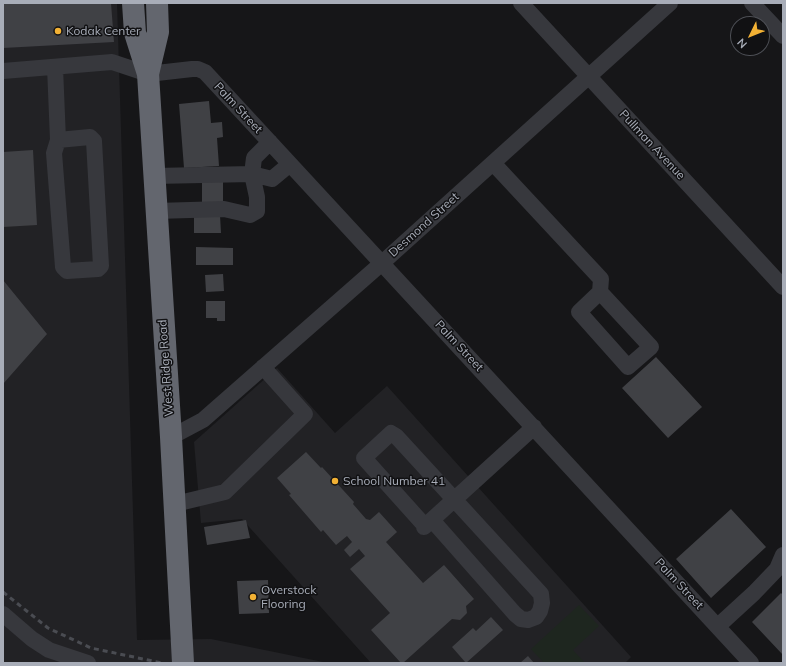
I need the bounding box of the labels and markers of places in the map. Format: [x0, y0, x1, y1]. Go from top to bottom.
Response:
place label: Kodak Center [66, 24, 140, 38]
marker: Kodak Center [53, 26, 63, 36]
place label: School Number 41 [343, 474, 445, 488]
marker: School Number 41 [330, 476, 340, 486]
place label: Overstock Flooring [261, 583, 316, 611]
marker: Overstock Flooring [248, 592, 258, 602]

